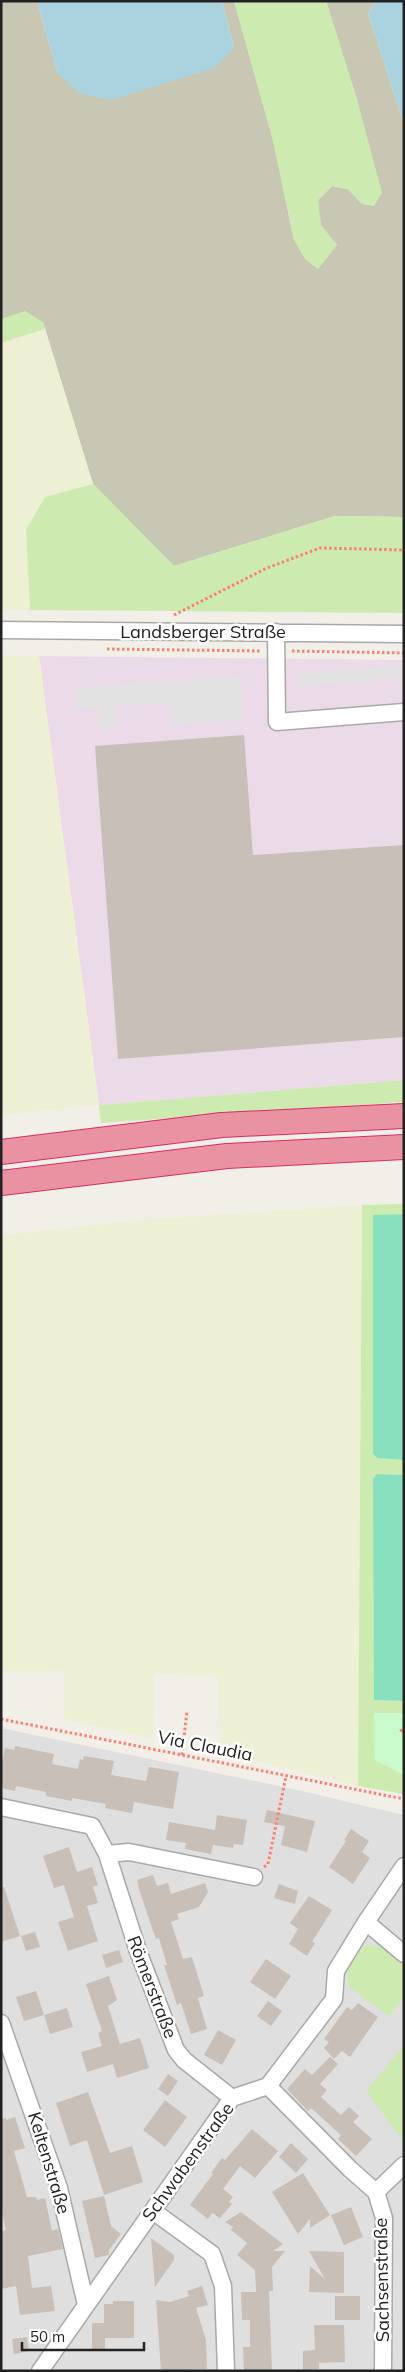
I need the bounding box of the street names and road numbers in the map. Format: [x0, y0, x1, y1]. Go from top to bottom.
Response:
street label: Landsberger Straße [120, 620, 286, 643]
street label: Via Claudia [156, 1725, 254, 1766]
street label: Römerstraße [122, 1932, 183, 2041]
street label: Schwabenstraße [137, 2098, 239, 2226]
street label: Keltenstraße [23, 2109, 76, 2217]
street label: Sachsenstraße [369, 2218, 394, 2342]

